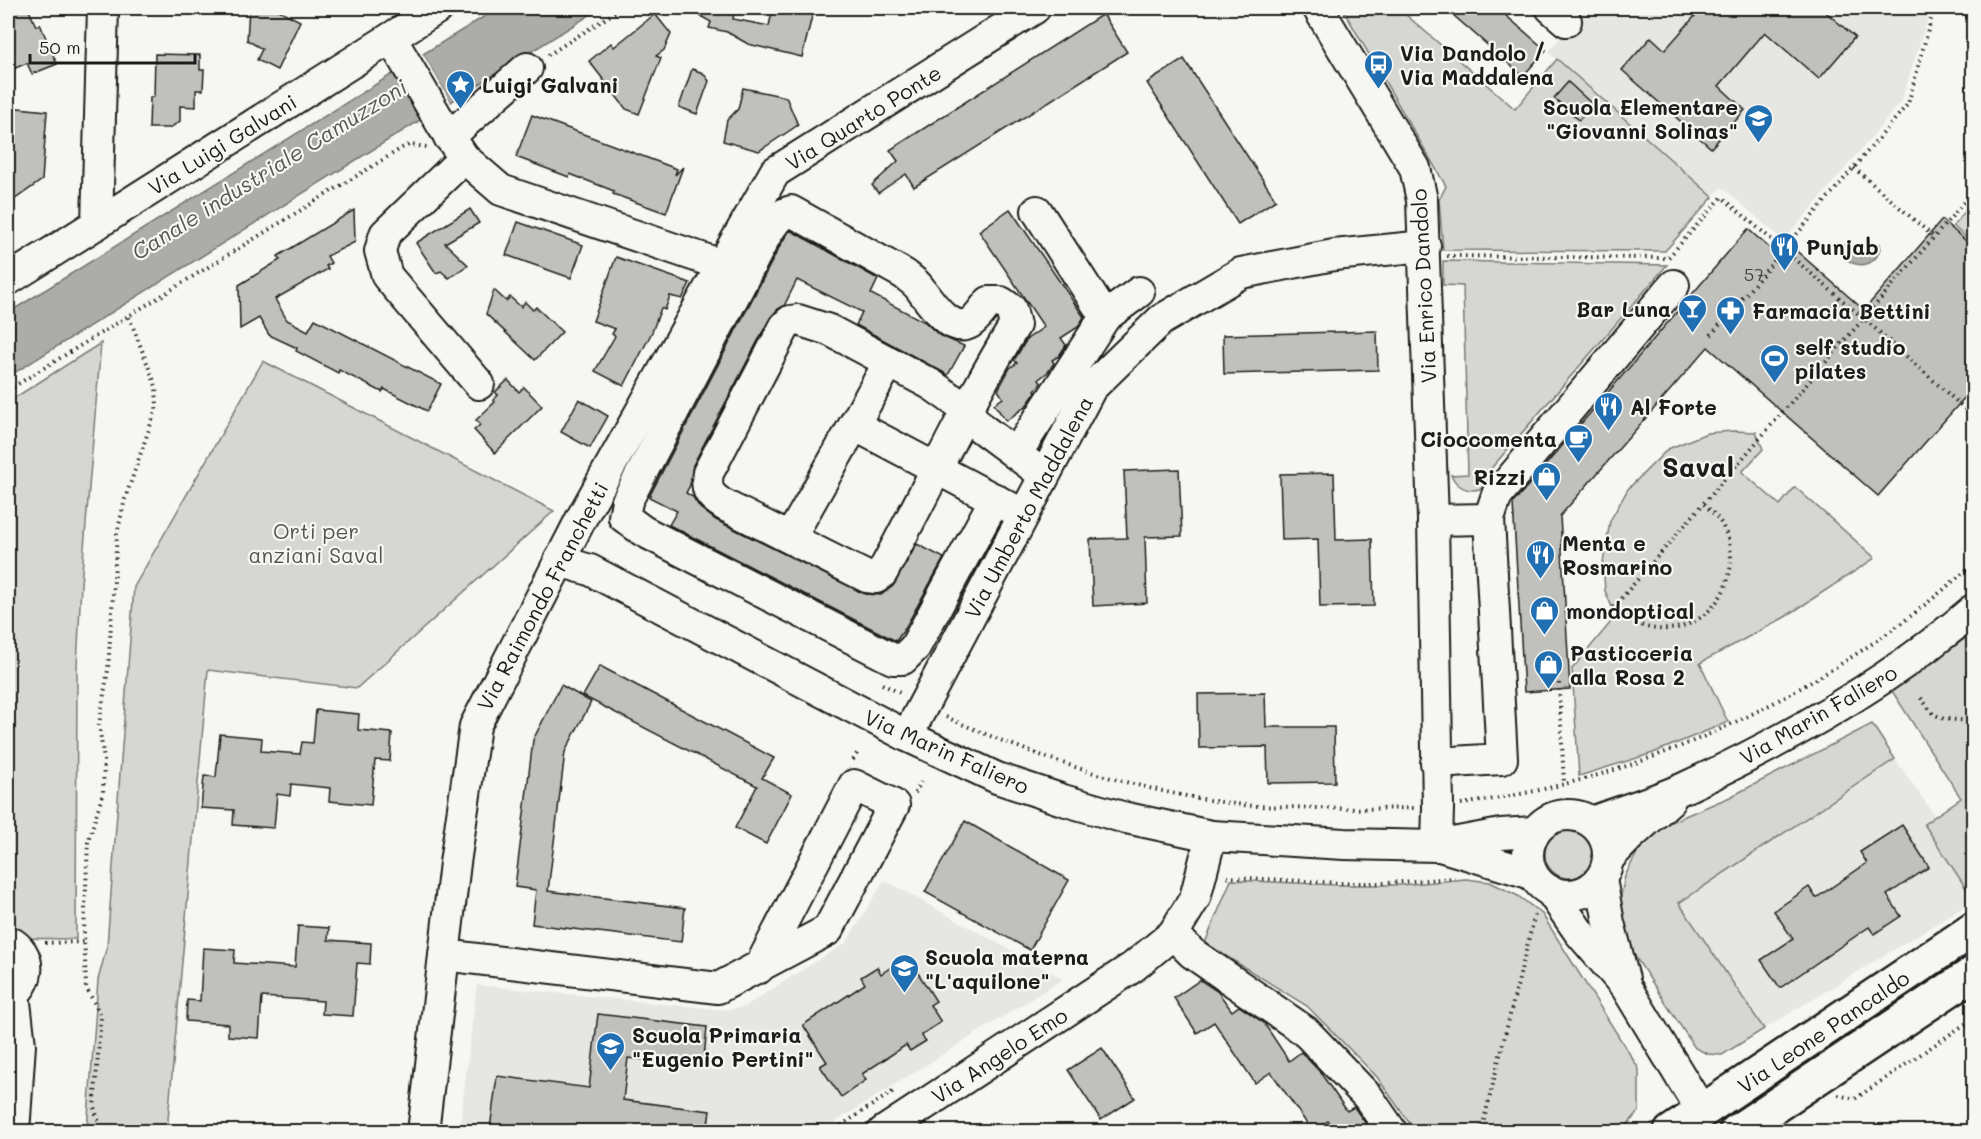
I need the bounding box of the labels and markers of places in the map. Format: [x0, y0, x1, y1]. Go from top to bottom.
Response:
place label: Via Dandolo / Via Maddalena [1400, 39, 1554, 90]
bus stop icon: Via Dandolo / Via Maddalena [1363, 48, 1395, 90]
place icon: Luigi Galvani [445, 68, 477, 110]
place label: Luigi Galvani [482, 71, 619, 98]
place label: Scuola Elementare "Giovanni Solinas" [1543, 93, 1738, 144]
school or university icon: Scuola Elementare "Giovanni Solinas" [1743, 102, 1775, 144]
restaurant icon: Punjab [1769, 230, 1801, 272]
place label: Punjab [1806, 233, 1879, 260]
bar icon: Bar Luna [1676, 292, 1708, 334]
pharmacy icon: Farmacia Bettini [1715, 294, 1747, 336]
place label: Bar Luna [1576, 295, 1671, 322]
place label: Farmacia Bettini [1752, 297, 1931, 324]
place label: self studio pilates [1795, 333, 1906, 384]
sports icon: self studio pilates [1758, 342, 1790, 384]
restaurant icon: Al Forte [1593, 390, 1625, 432]
place label: Al Forte [1630, 393, 1717, 420]
cafe icon: Cioccomenta [1562, 422, 1594, 464]
place label: Cioccomenta [1420, 425, 1557, 452]
shop icon: Rizzi [1531, 460, 1563, 502]
place label: Rizzi [1474, 463, 1526, 490]
place label: Menta e Rosmarino [1562, 529, 1673, 580]
restaurant icon: Menta e Rosmarino [1525, 538, 1557, 580]
shop icon: mondoptical [1529, 594, 1561, 636]
place label: mondoptical [1566, 597, 1694, 624]
place label: Pasticceria alla Rosa 2 [1570, 639, 1693, 690]
shop icon: Pasticceria alla Rosa 2 [1533, 648, 1565, 690]
place label: Scuola materna "L'aquilone" [925, 943, 1089, 994]
school or university icon: Scuola materna "L'aquilone" [888, 952, 920, 994]
place label: Scuola Primaria "Eugenio Pertini" [632, 1021, 814, 1072]
school or university icon: Scuola Primaria "Eugenio Pertini" [595, 1030, 627, 1072]

